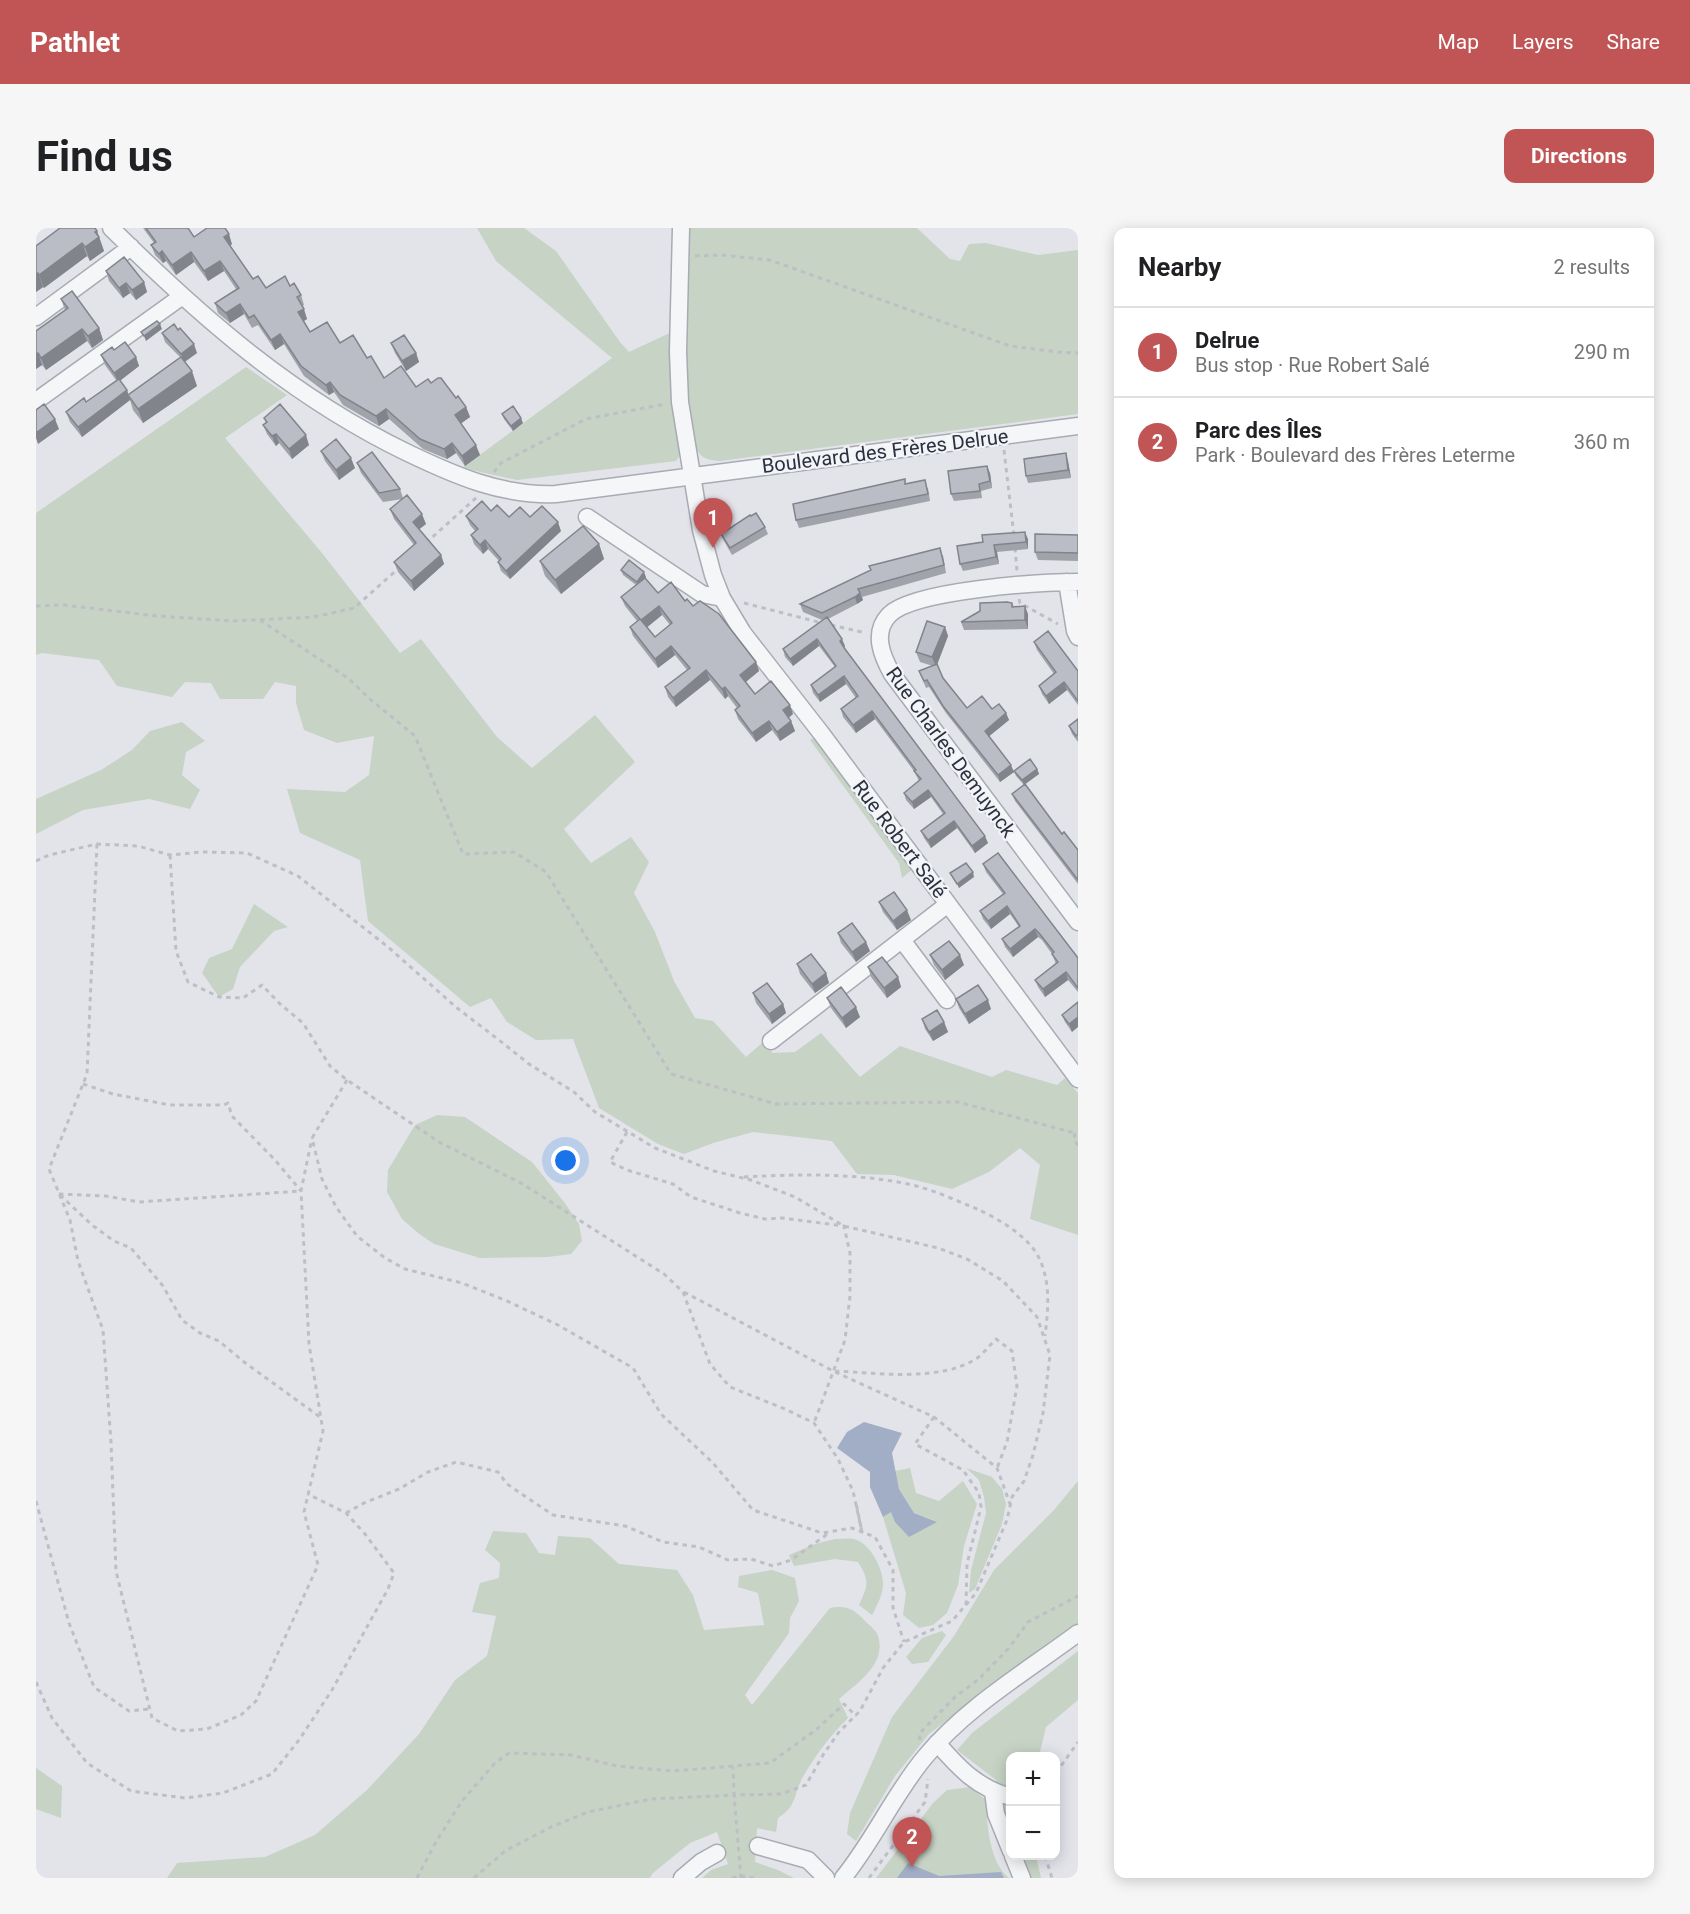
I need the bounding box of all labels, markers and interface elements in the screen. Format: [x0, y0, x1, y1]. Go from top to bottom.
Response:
text: Pathlet [30, 26, 120, 59]
text: Map [1437, 30, 1479, 54]
text: Layers [1512, 30, 1573, 54]
text: Share [1606, 30, 1660, 54]
button: Directions [1504, 129, 1654, 183]
text: Find us [36, 132, 173, 181]
text: Nearby [1138, 252, 1221, 282]
text: 2 results [1554, 255, 1630, 279]
text: Delrue [1195, 328, 1259, 353]
text: 1 [1152, 340, 1163, 364]
text: 290 m [1574, 340, 1630, 364]
text: Bus stop · Rue Robert Salé [1195, 353, 1430, 377]
text: Parc des Îles [1195, 418, 1322, 443]
street label: Boulevard des Frères Delrue [760, 424, 1010, 478]
text: 2 [1152, 430, 1163, 454]
text: 360 m [1574, 430, 1630, 454]
text: Park · Boulevard des Frères Leterme [1195, 443, 1515, 467]
pin: 1 [694, 498, 732, 548]
street label: Rue Charles Demuynck [881, 662, 1021, 843]
street label: Rue Robert Salé [848, 775, 952, 903]
your location [551, 1146, 580, 1175]
map controls [1006, 1752, 1060, 1860]
button: + [1006, 1752, 1060, 1806]
button: − [1006, 1806, 1060, 1860]
pin: 2 [892, 1818, 932, 1867]

